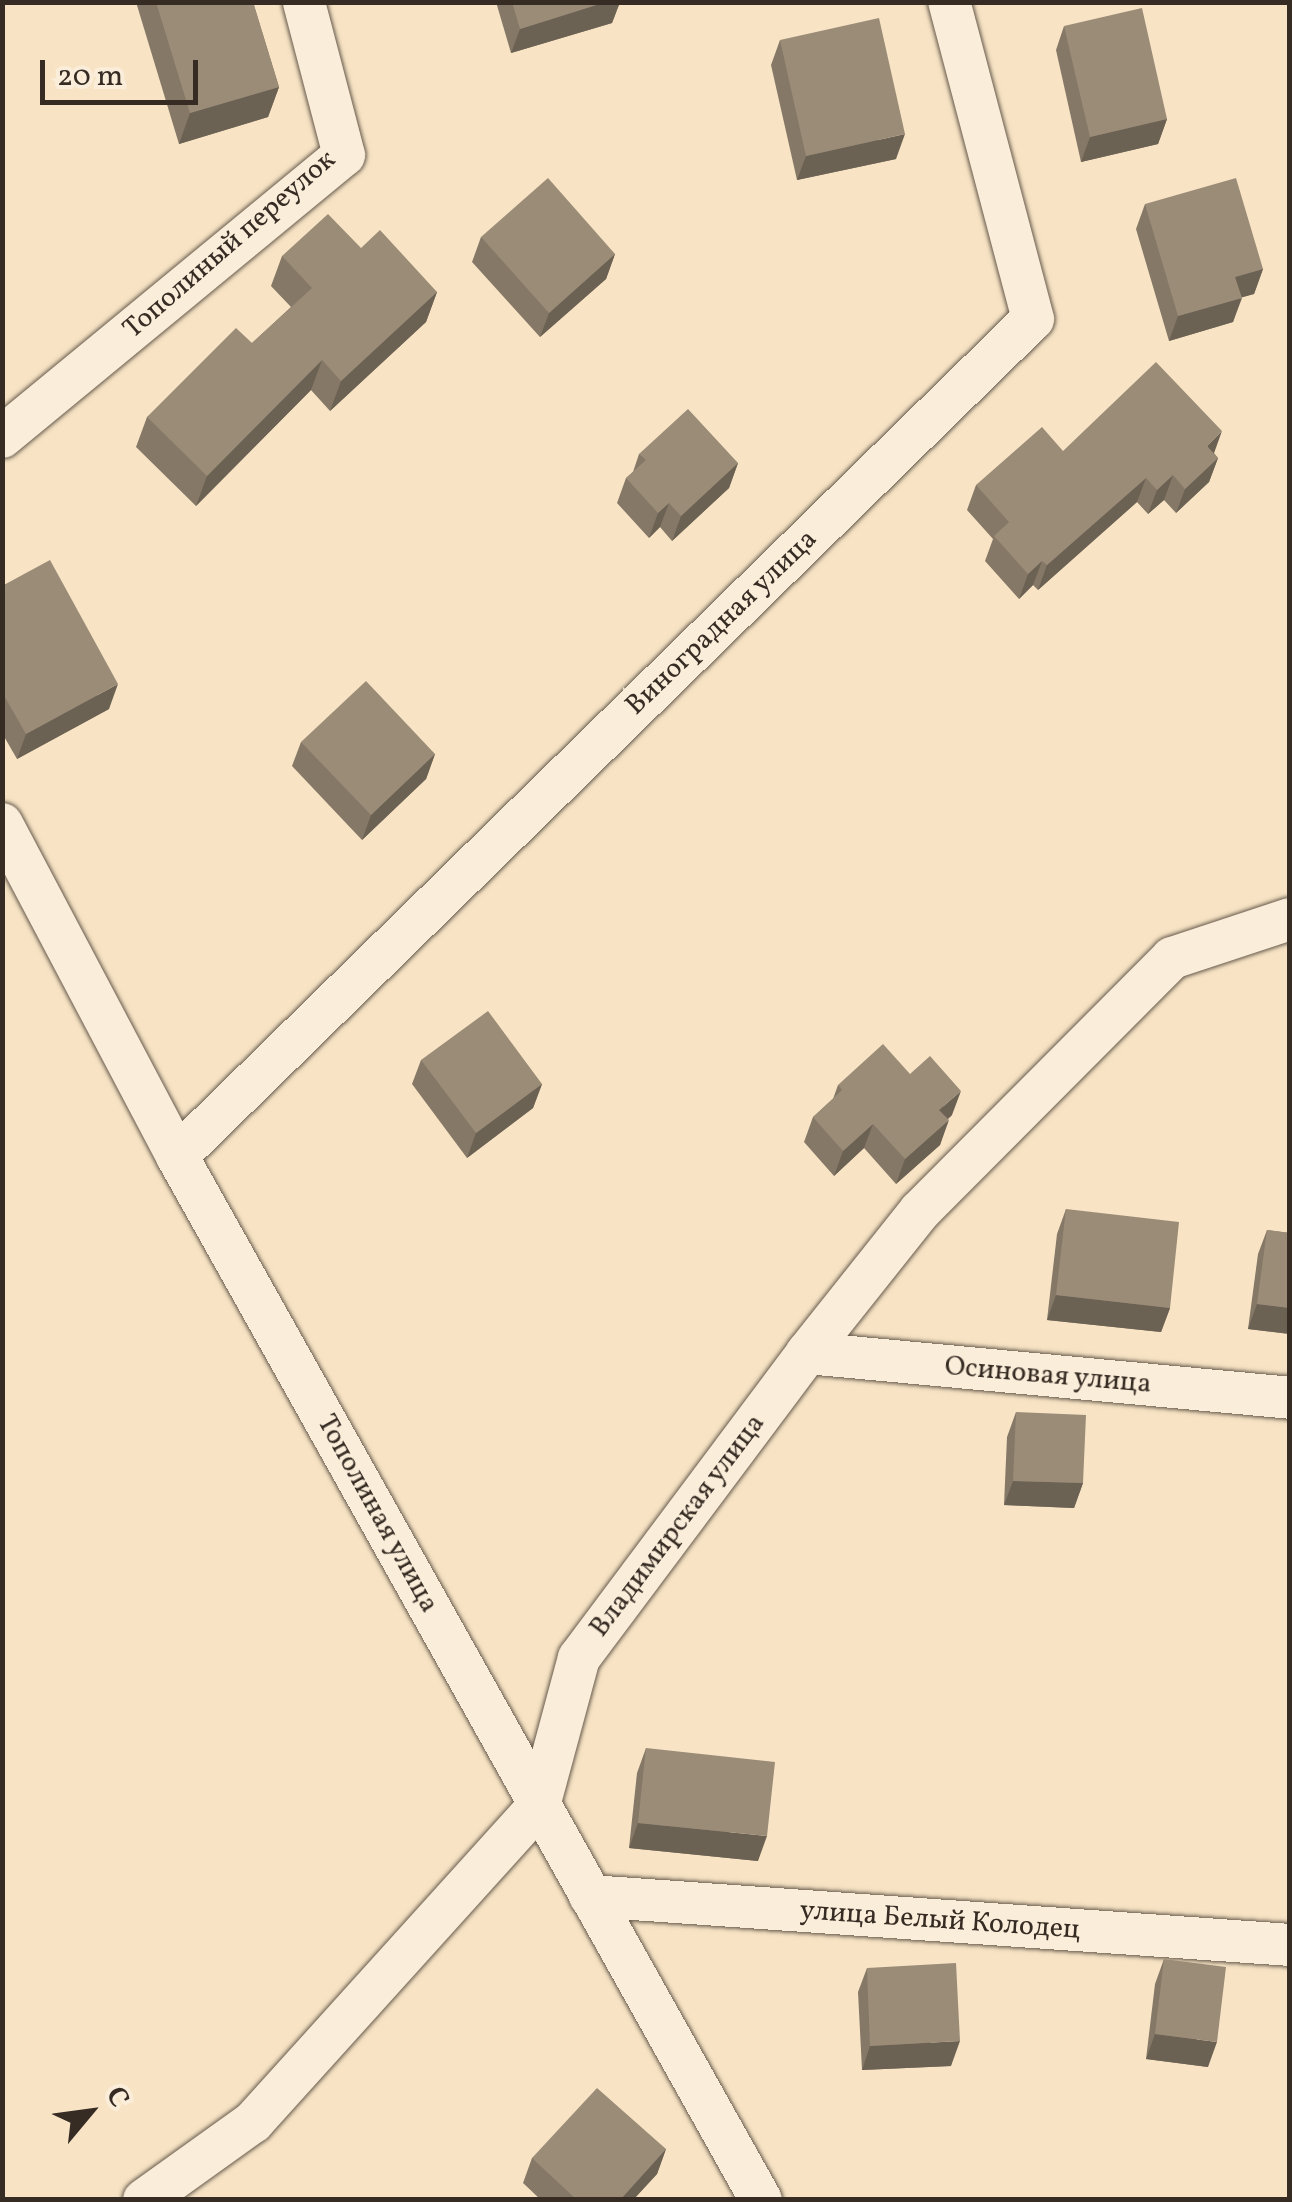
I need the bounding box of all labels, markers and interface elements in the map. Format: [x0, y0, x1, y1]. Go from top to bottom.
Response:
scale bar [45, 40, 202, 102]
text: 20 m [57, 56, 123, 98]
street label: Тополиный переулок [117, 144, 343, 346]
street label: Виноградная улица [619, 523, 825, 723]
street label: Осиновая улица [943, 1350, 1153, 1402]
street label: Владимирская улица [583, 1408, 773, 1644]
street label: Тополиная улица [308, 1409, 446, 1619]
street label: улица Белый Колодец [799, 1894, 1081, 1948]
north arrow [40, 2062, 140, 2162]
text: С [95, 2080, 138, 2115]

